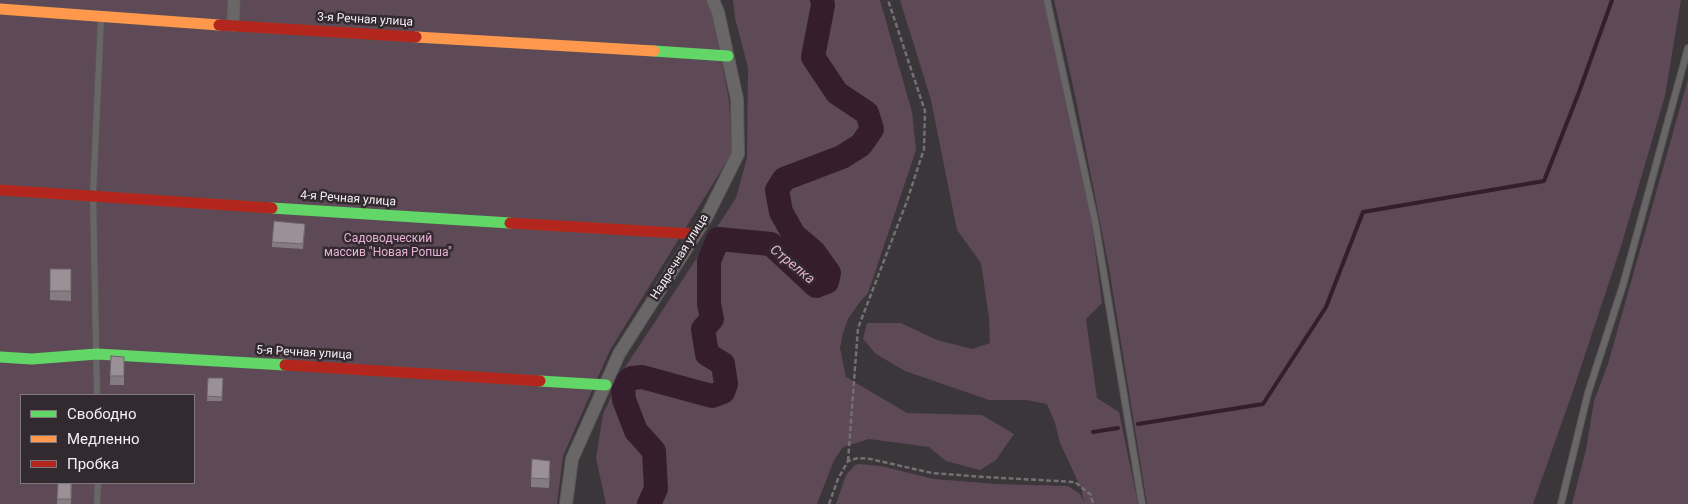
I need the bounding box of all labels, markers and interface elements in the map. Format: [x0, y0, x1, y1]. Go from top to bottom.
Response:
street label: 3-я Речная улица [317, 10, 413, 30]
street label: 4-я Речная улица [300, 188, 396, 210]
street label: Надречная улица [648, 212, 712, 302]
park label: Садоводческий массив "Новая Ропша" [324, 232, 452, 260]
water label: Стрелка [766, 242, 818, 288]
street label: 5-я Речная улица [256, 343, 352, 363]
legend [20, 394, 195, 484]
text: Свободно [67, 405, 136, 423]
text: Медленно [67, 430, 140, 448]
text: Пробка [67, 455, 119, 473]

